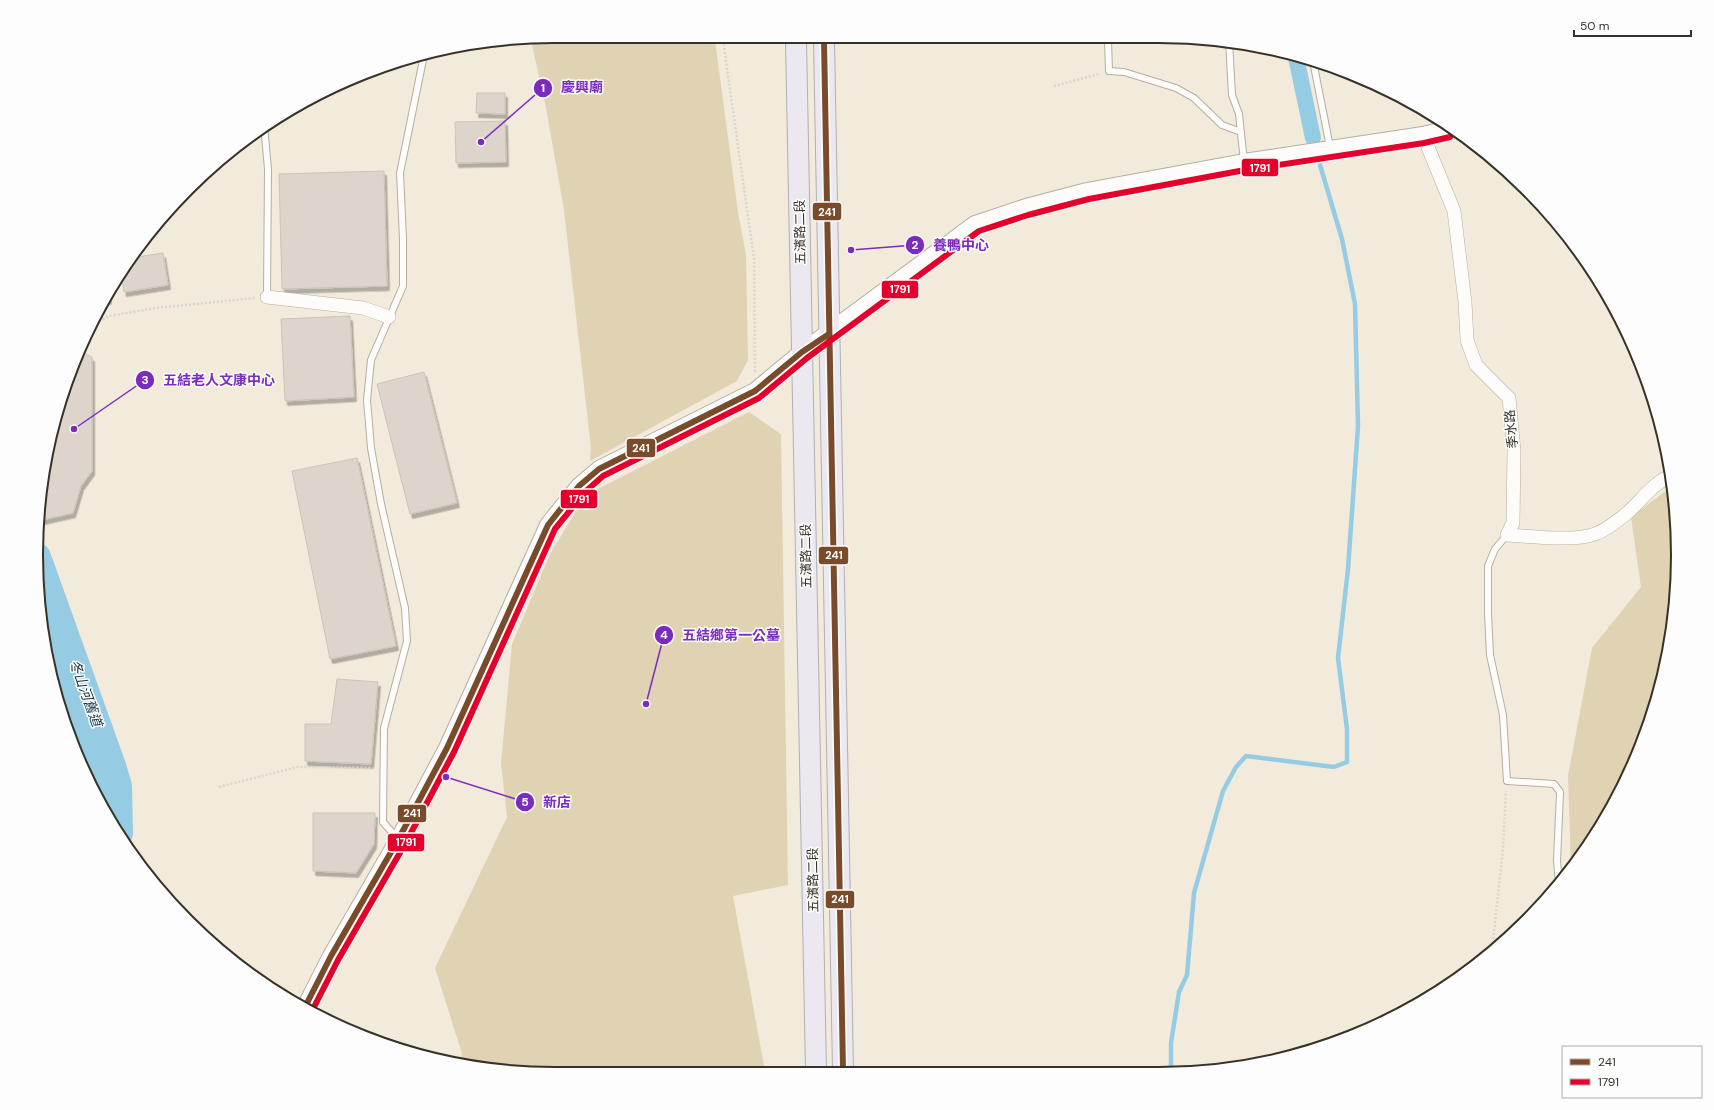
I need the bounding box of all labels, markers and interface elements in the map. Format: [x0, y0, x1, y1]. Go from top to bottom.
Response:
scale bar [1574, 12, 1691, 38]
text: 50 m [1580, 18, 1609, 34]
callout: 慶興廟 [533, 75, 611, 101]
text: 慶興廟 [561, 78, 603, 96]
text: 1 [541, 80, 545, 96]
line badge: 1791 [1241, 158, 1279, 177]
text: 1791 [1250, 161, 1270, 175]
street label: 五濱路二段 [791, 199, 809, 265]
line badge: 241 [812, 202, 842, 221]
text: 241 [818, 205, 836, 219]
callout: 養鴨中心 [905, 232, 997, 258]
text: 養鴨中心 [933, 236, 989, 254]
text: 2 [912, 237, 919, 253]
line badge: 1791 [881, 280, 919, 299]
text: 1791 [890, 282, 910, 296]
callout: 五結老人文康中心 [135, 367, 283, 393]
text: 五結老人文康中心 [163, 371, 275, 389]
text: 3 [141, 372, 149, 388]
street label: 季水路 [1501, 409, 1521, 449]
line badge: 241 [626, 438, 656, 458]
text: 241 [632, 441, 650, 455]
line badge: 1791 [560, 489, 598, 509]
text: 1791 [569, 492, 589, 506]
street label: 五濱路二段 [797, 523, 815, 589]
line badge: 241 [818, 546, 849, 565]
text: 241 [825, 548, 843, 562]
callout: 五結鄉第一公墓 [654, 622, 788, 648]
text: 五結鄉第一公墓 [682, 626, 780, 644]
text: 4 [660, 627, 668, 643]
water label: 冬山河舊道 [66, 657, 107, 731]
callout: 新店 [515, 789, 579, 815]
text: 新店 [543, 793, 571, 811]
text: 5 [521, 794, 529, 810]
line badge: 241 [397, 804, 427, 823]
text: 241 [403, 806, 421, 820]
line badge: 1791 [387, 833, 425, 852]
text: 1791 [396, 835, 416, 849]
street label: 五濱路二段 [804, 847, 822, 913]
line badge: 241 [825, 890, 855, 909]
text: 241 [831, 892, 849, 906]
legend [1562, 1046, 1702, 1098]
text: 241 [1598, 1054, 1616, 1070]
text: 1791 [1598, 1074, 1619, 1090]

